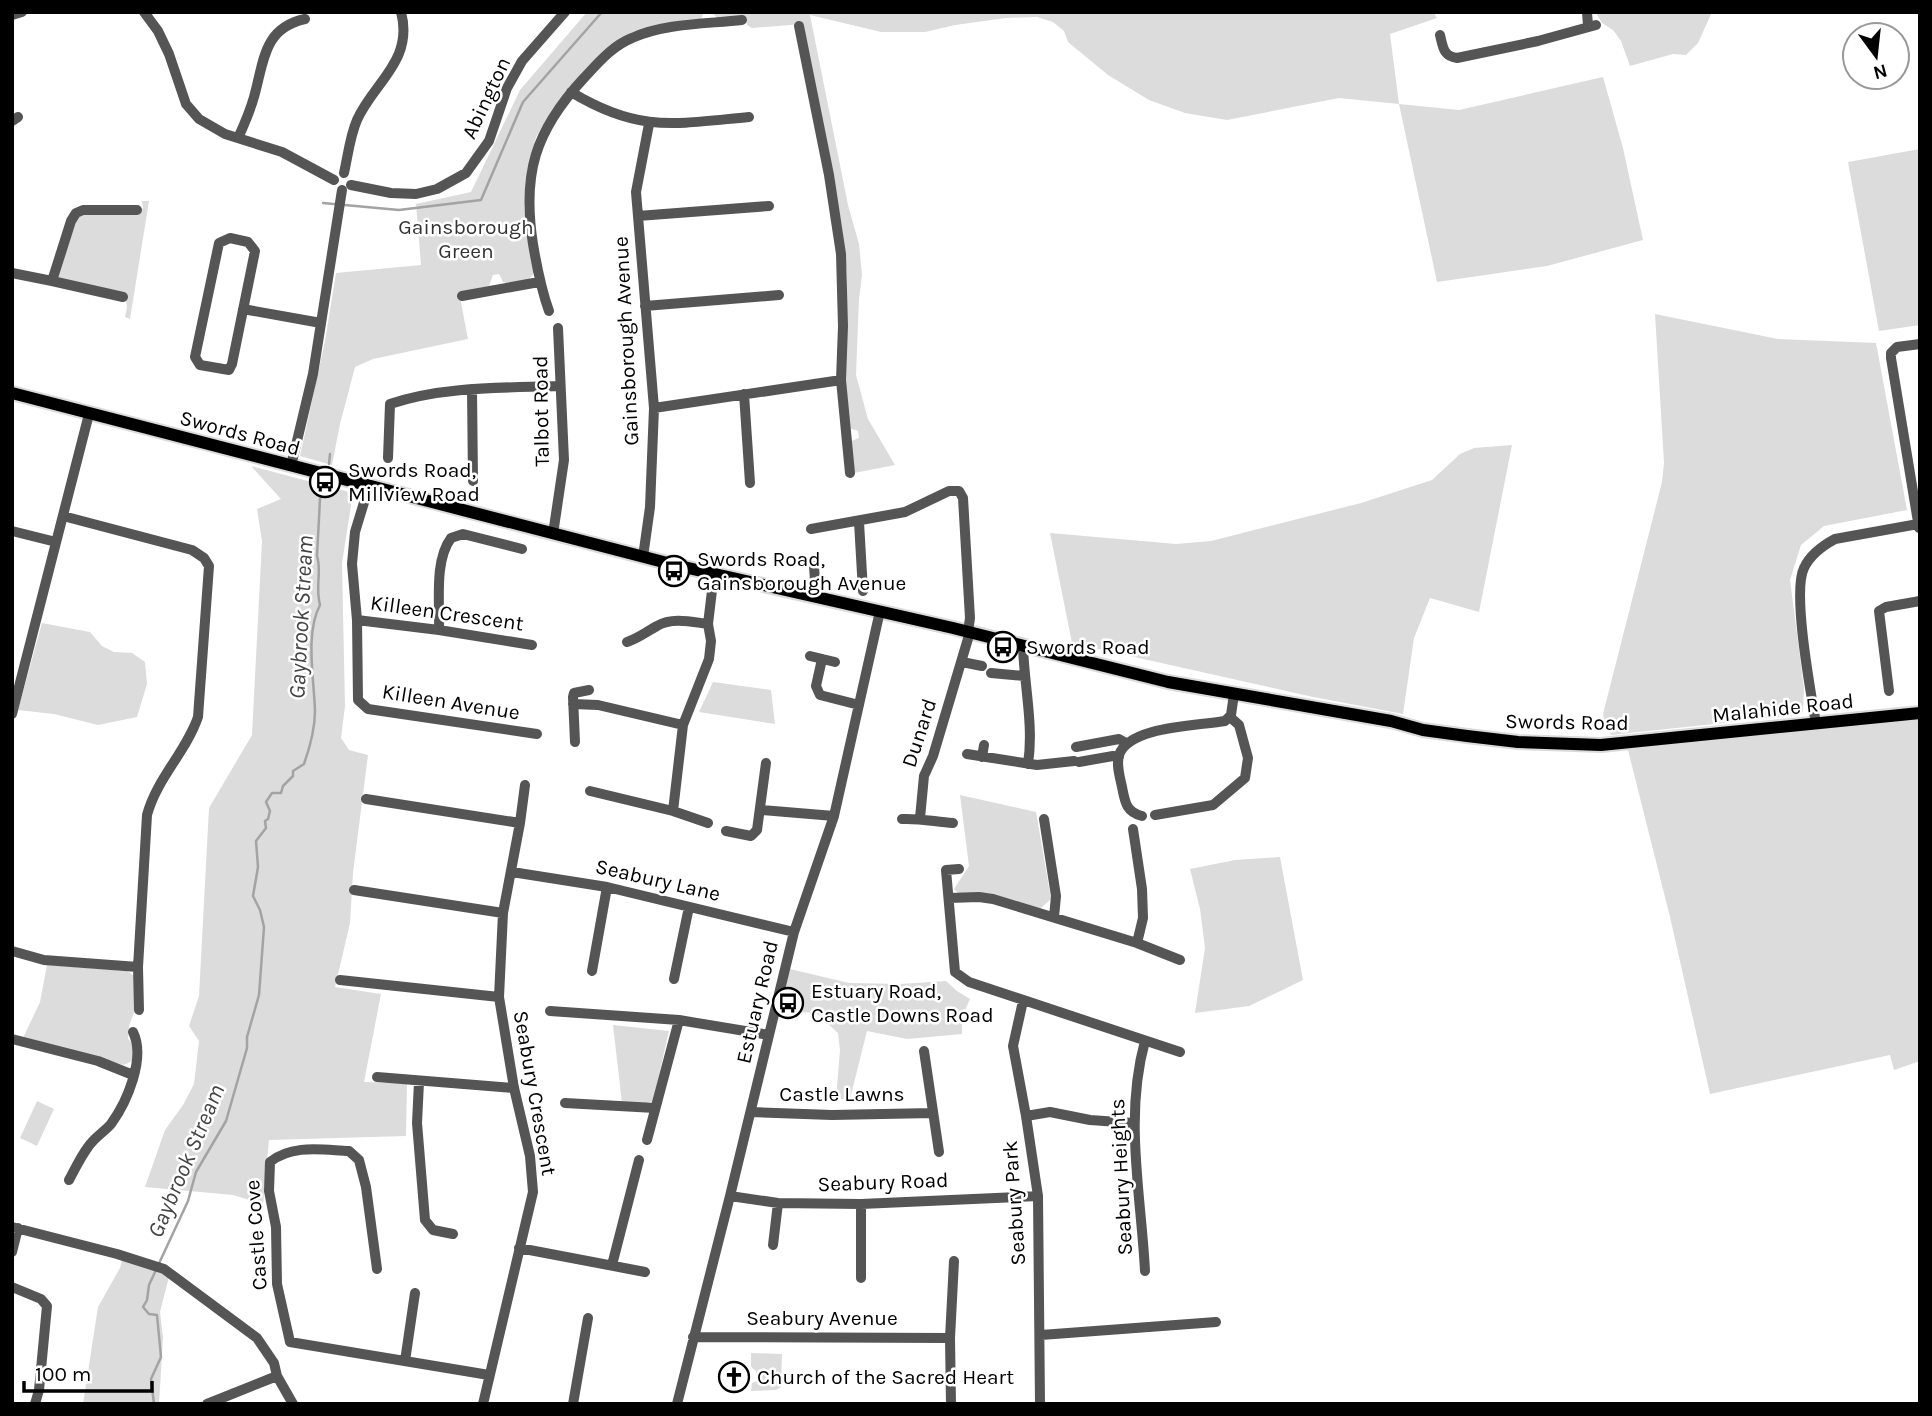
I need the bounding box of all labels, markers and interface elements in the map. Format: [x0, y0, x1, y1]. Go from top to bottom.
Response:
north arrow [1841, 21, 1911, 91]
street label: Abington [457, 53, 515, 143]
text: N [1871, 59, 1890, 84]
park label: Gainsborough Green [398, 215, 534, 263]
street label: Gainsborough Avenue [609, 236, 643, 446]
street label: Talbot Road [528, 355, 554, 467]
street label: Swords Road [177, 405, 303, 461]
place label: Swords Road, Millview Road [348, 458, 480, 506]
bus stop icon: Swords Road, Millview Road [308, 465, 342, 499]
water label: Gaybrook Stream [283, 534, 319, 700]
place label: Swords Road, Gainsborough Avenue [697, 547, 906, 595]
bus stop icon: Swords Road, Gainsborough Avenue [657, 554, 691, 588]
street label: Killeen Crescent [369, 590, 525, 636]
bus stop icon: Swords Road [986, 630, 1020, 664]
place label: Swords Road [1026, 635, 1150, 659]
street label: Killeen Avenue [380, 679, 522, 725]
street label: Malahide Road [1711, 689, 1855, 727]
street label: Dunard [897, 696, 941, 770]
street label: Swords Road [1505, 709, 1629, 735]
street label: Seabury Lane [593, 854, 723, 906]
street label: Estuary Road [731, 938, 783, 1066]
place label: Estuary Road, Castle Downs Road [811, 979, 994, 1027]
bus stop icon: Estuary Road, Castle Downs Road [771, 986, 805, 1020]
street label: Seabury Crescent [509, 1009, 561, 1177]
water label: Gaybrook Stream [142, 1080, 230, 1242]
street label: Castle Lawns [779, 1082, 905, 1106]
street label: Seabury Heights [1105, 1098, 1137, 1256]
street label: Seabury Park [998, 1140, 1030, 1266]
street label: Seabury Road [817, 1168, 949, 1196]
street label: Castle Cove [240, 1179, 272, 1291]
street label: Seabury Avenue [746, 1306, 898, 1330]
scale bar [24, 1350, 152, 1394]
church icon: Church of the Sacred Heart [717, 1360, 751, 1394]
text: 100 m [35, 1362, 92, 1386]
place label: Church of the Sacred Heart [757, 1365, 1014, 1389]

